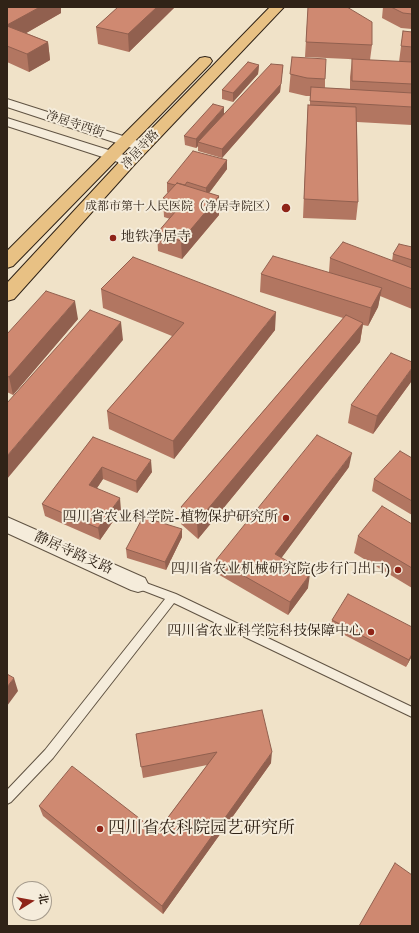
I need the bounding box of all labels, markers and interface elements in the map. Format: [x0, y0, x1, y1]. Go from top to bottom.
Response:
street label: 净居寺西街 [44, 109, 106, 141]
street label: 净居寺路 [119, 128, 163, 172]
place label: 成都市第十人民医院（净居寺院区） [85, 201, 277, 215]
marker: 成都市第十人民医院（净居寺院区） [280, 202, 292, 214]
place label: 地铁净居寺 [121, 230, 191, 246]
marker: 地铁净居寺 [108, 233, 118, 243]
place label: 四川省农业科学院-植物保护研究所 [62, 510, 278, 526]
marker: 四川省农业科学院-植物保护研究所 [281, 513, 291, 523]
street label: 静居寺路支路 [31, 529, 115, 579]
place label: 四川省农业机械研究院(步行门出口) [171, 562, 390, 578]
marker: 四川省农业机械研究院(步行门出口) [393, 565, 403, 575]
place label: 四川省农业科学院科技保障中心 [167, 624, 363, 640]
marker: 四川省农业科学院科技保障中心 [366, 627, 376, 637]
place label: 四川省农科院园艺研究所 [108, 819, 295, 839]
marker: 四川省农科院园艺研究所 [95, 824, 105, 834]
north arrow [12, 881, 52, 921]
text: 北 [35, 892, 51, 906]

